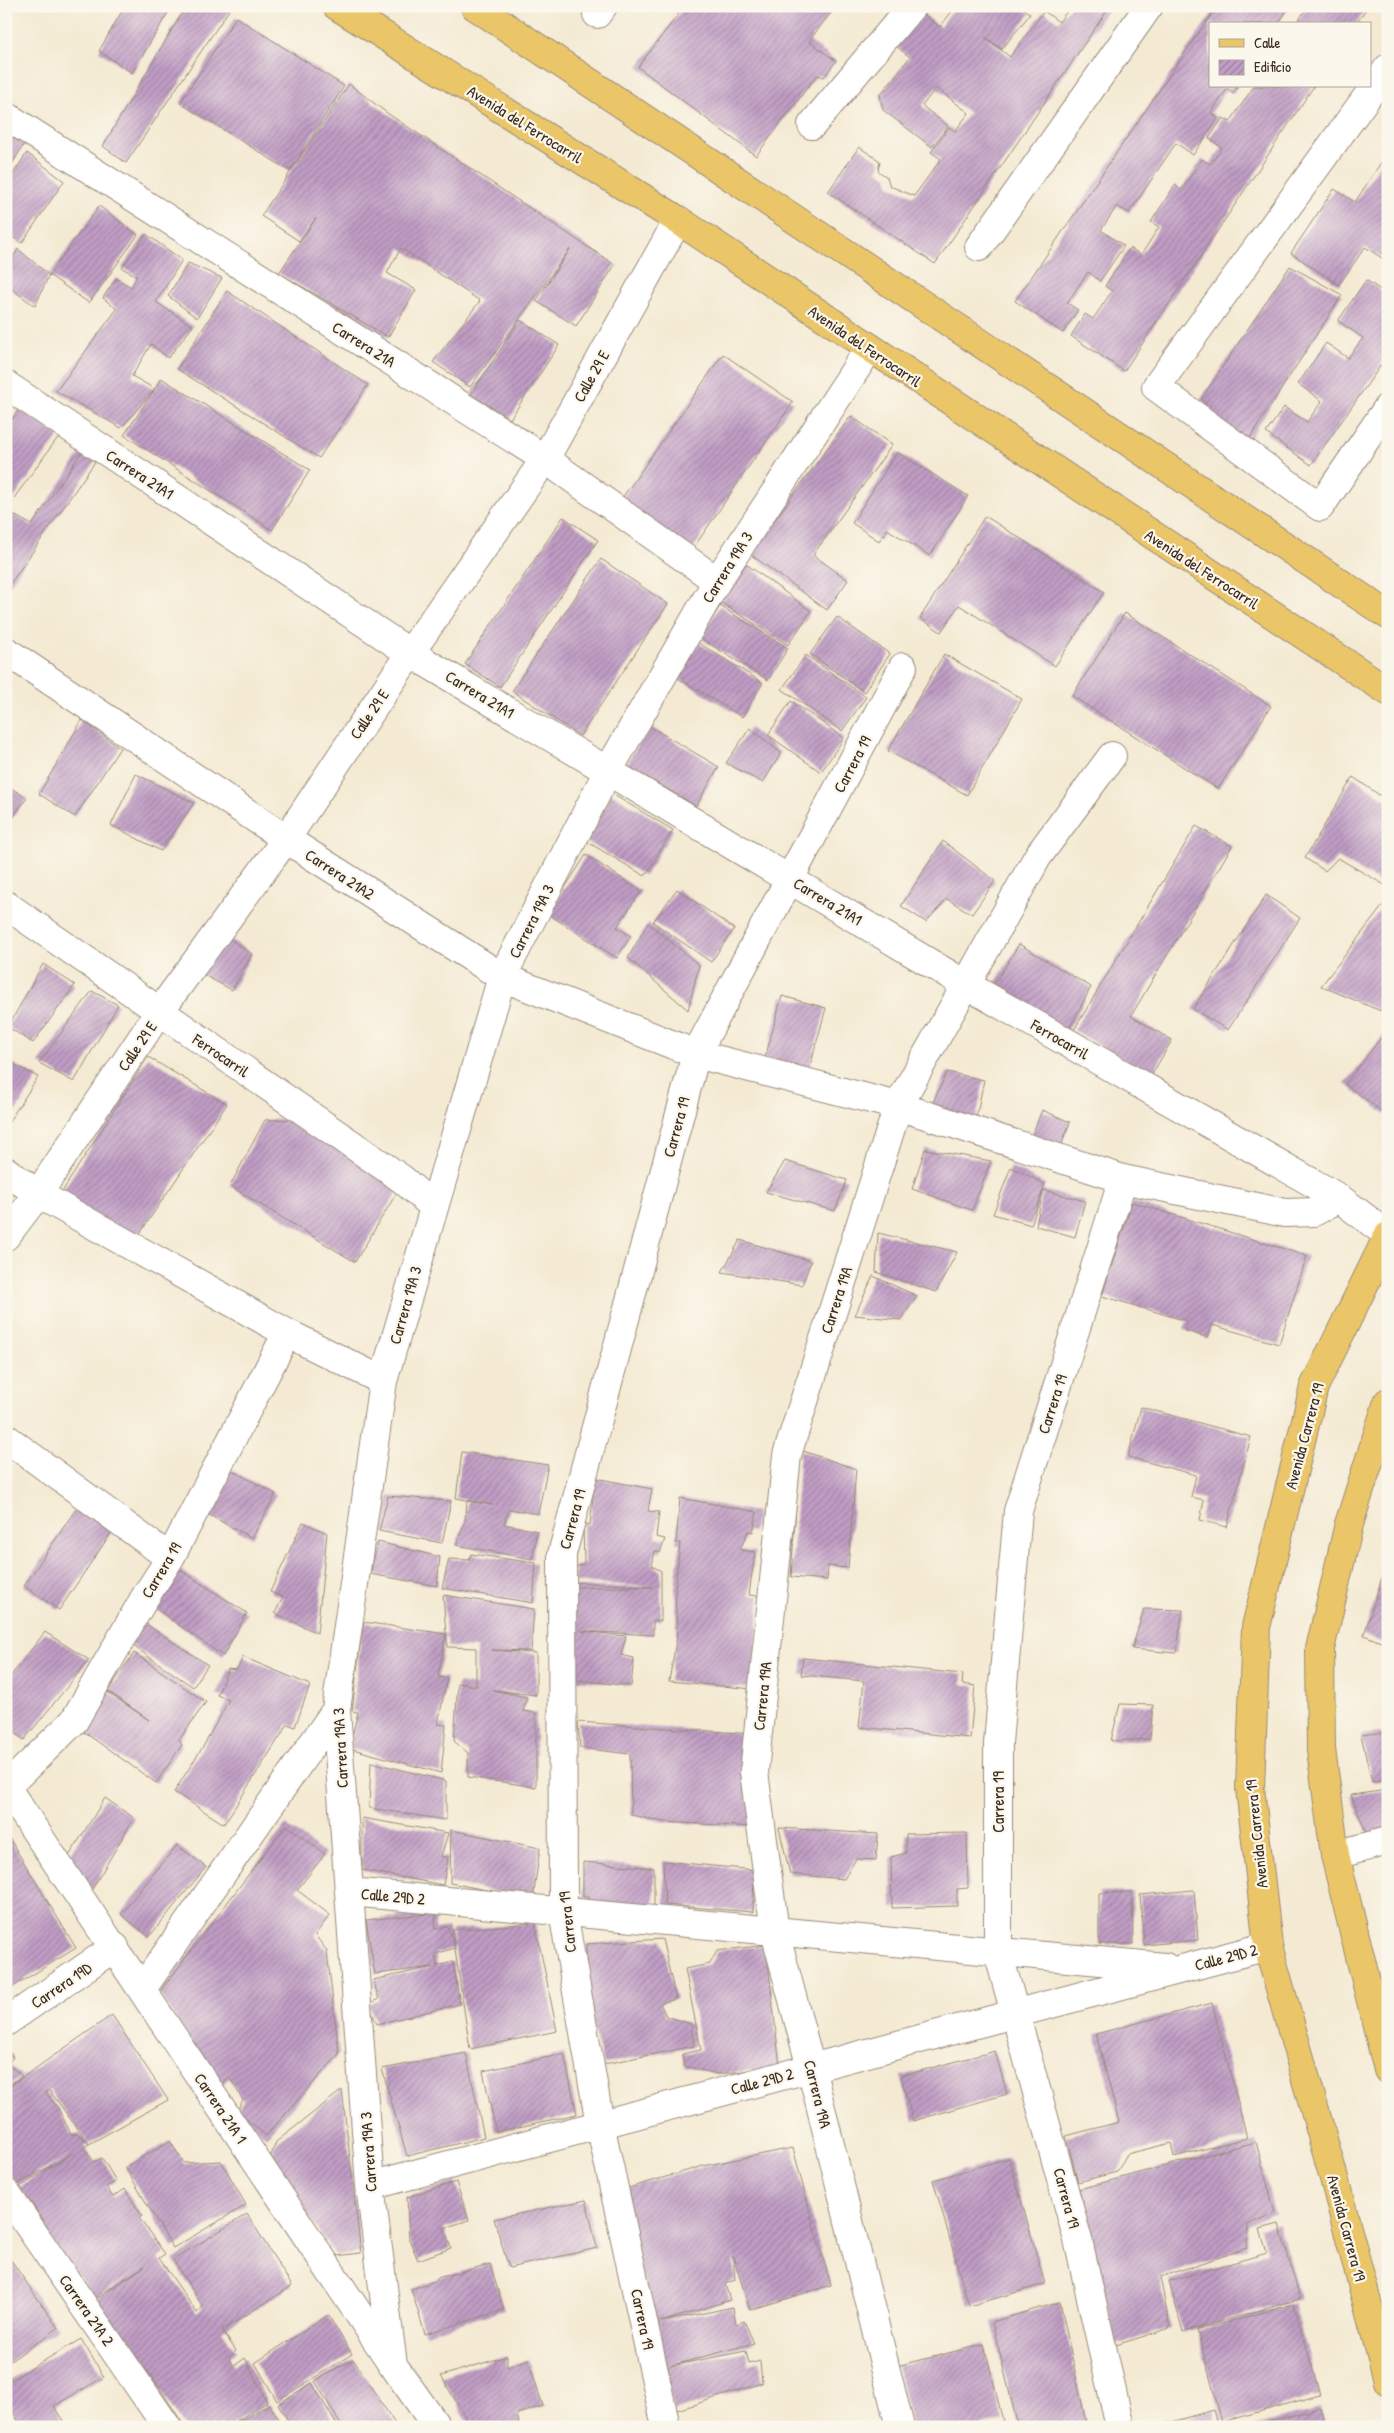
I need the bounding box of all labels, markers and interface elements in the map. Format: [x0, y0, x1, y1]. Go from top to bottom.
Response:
legend [1209, 22, 1372, 88]
text: Calle [1254, 32, 1281, 53]
text: Edificio [1254, 56, 1291, 77]
street label: Avenida del Ferrocarril [463, 80, 587, 169]
street label: Avenida del Ferrocarril [804, 300, 926, 392]
street label: Carrera 21A [328, 316, 400, 372]
street label: Calle 29 E [568, 346, 614, 406]
street label: Carrera 21A1 [102, 444, 178, 504]
street label: Avenida del Ferrocarril [1141, 524, 1264, 615]
street label: Carrera 19A 3 [696, 527, 758, 607]
street label: Carrera 21A1 [441, 665, 519, 723]
street label: Calle 29 E [344, 685, 394, 743]
street label: Carrera 19 [828, 732, 876, 796]
street label: Carrera 21A2 [301, 843, 379, 905]
street label: Carrera 21A1 [789, 872, 867, 930]
street label: Carrera 19A 3 [503, 880, 559, 962]
street label: Ferrocarril [1026, 1013, 1094, 1065]
street label: Calle 29 E [112, 1017, 162, 1075]
street label: Ferrocarril [188, 1027, 254, 1082]
street label: Carrera 19 [657, 1094, 695, 1160]
street label: Carrera 19A 3 [383, 1263, 427, 1347]
street label: Carrera 19A [815, 1263, 857, 1336]
street label: Carrera 19 [1032, 1371, 1072, 1437]
street label: Avenida Carrera 19 [1279, 1380, 1329, 1492]
street label: Carrera 19 [553, 1486, 591, 1552]
street label: Carrera 19 [136, 1538, 186, 1602]
street label: Carrera 19A [747, 1660, 777, 1732]
street label: Carrera 19A 3 [327, 1707, 353, 1789]
street label: Carrera 19 [987, 1771, 1009, 1833]
street label: Avenida Carrera 19 [1239, 1778, 1273, 1889]
street label: Calle 29D 2 [360, 1882, 426, 1910]
street label: Carrera 19 [553, 1890, 581, 1954]
street label: Calle 29D 2 [1192, 1938, 1260, 1976]
street label: Carrera 19D [26, 1956, 96, 2013]
street label: Carrera 19A [799, 2058, 837, 2130]
street label: Calle 29D 2 [728, 2062, 796, 2100]
street label: Carrera 21A 1 [189, 2069, 253, 2148]
street label: Carrera 19A 3 [354, 2111, 382, 2193]
street label: Carrera 19 [1048, 2165, 1086, 2231]
street label: Avenida Carrera 19 [1322, 2172, 1372, 2284]
street label: Carrera 21A 2 [54, 2270, 120, 2350]
street label: Carrera 19 [626, 2287, 660, 2351]

